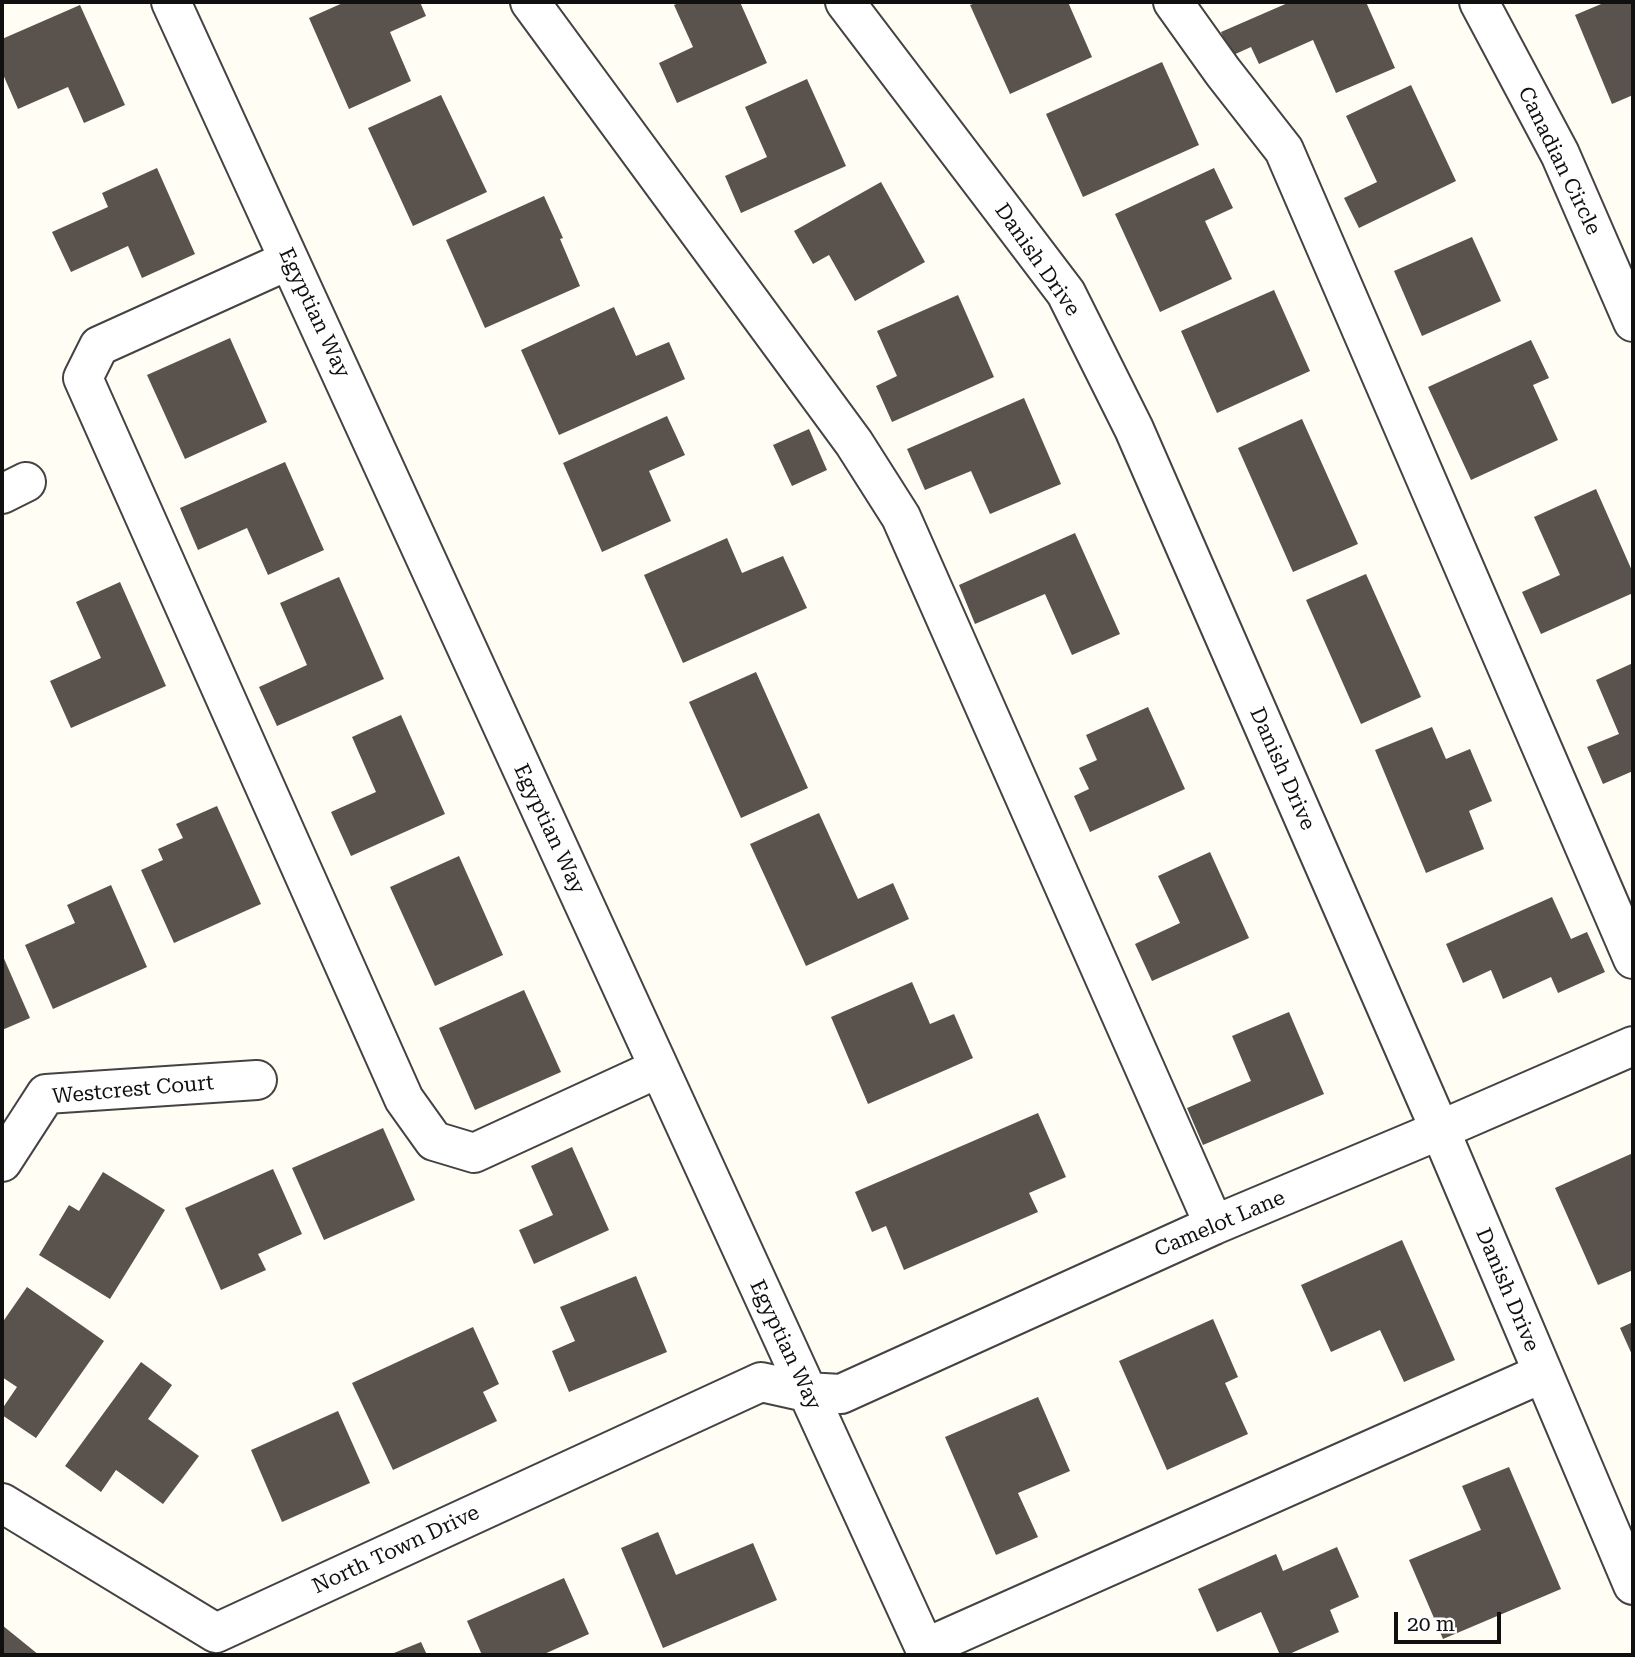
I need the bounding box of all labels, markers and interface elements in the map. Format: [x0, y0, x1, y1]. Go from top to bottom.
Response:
street label: Canadian Circle [1512, 83, 1606, 239]
street label: Danish Drive [989, 199, 1085, 321]
street label: Egyptian Way [273, 244, 355, 382]
street label: Danish Drive [1244, 704, 1320, 834]
street label: Egyptian Way [508, 760, 590, 898]
street label: Westcrest Court [51, 1070, 215, 1110]
street label: Camelot Lane [1151, 1185, 1289, 1263]
street label: Danish Drive [1470, 1224, 1544, 1356]
street label: Egyptian Way [744, 1276, 826, 1414]
street label: North Town Drive [308, 1500, 484, 1600]
scale bar [1397, 1598, 1504, 1642]
text: 20 m [1407, 1612, 1455, 1636]

